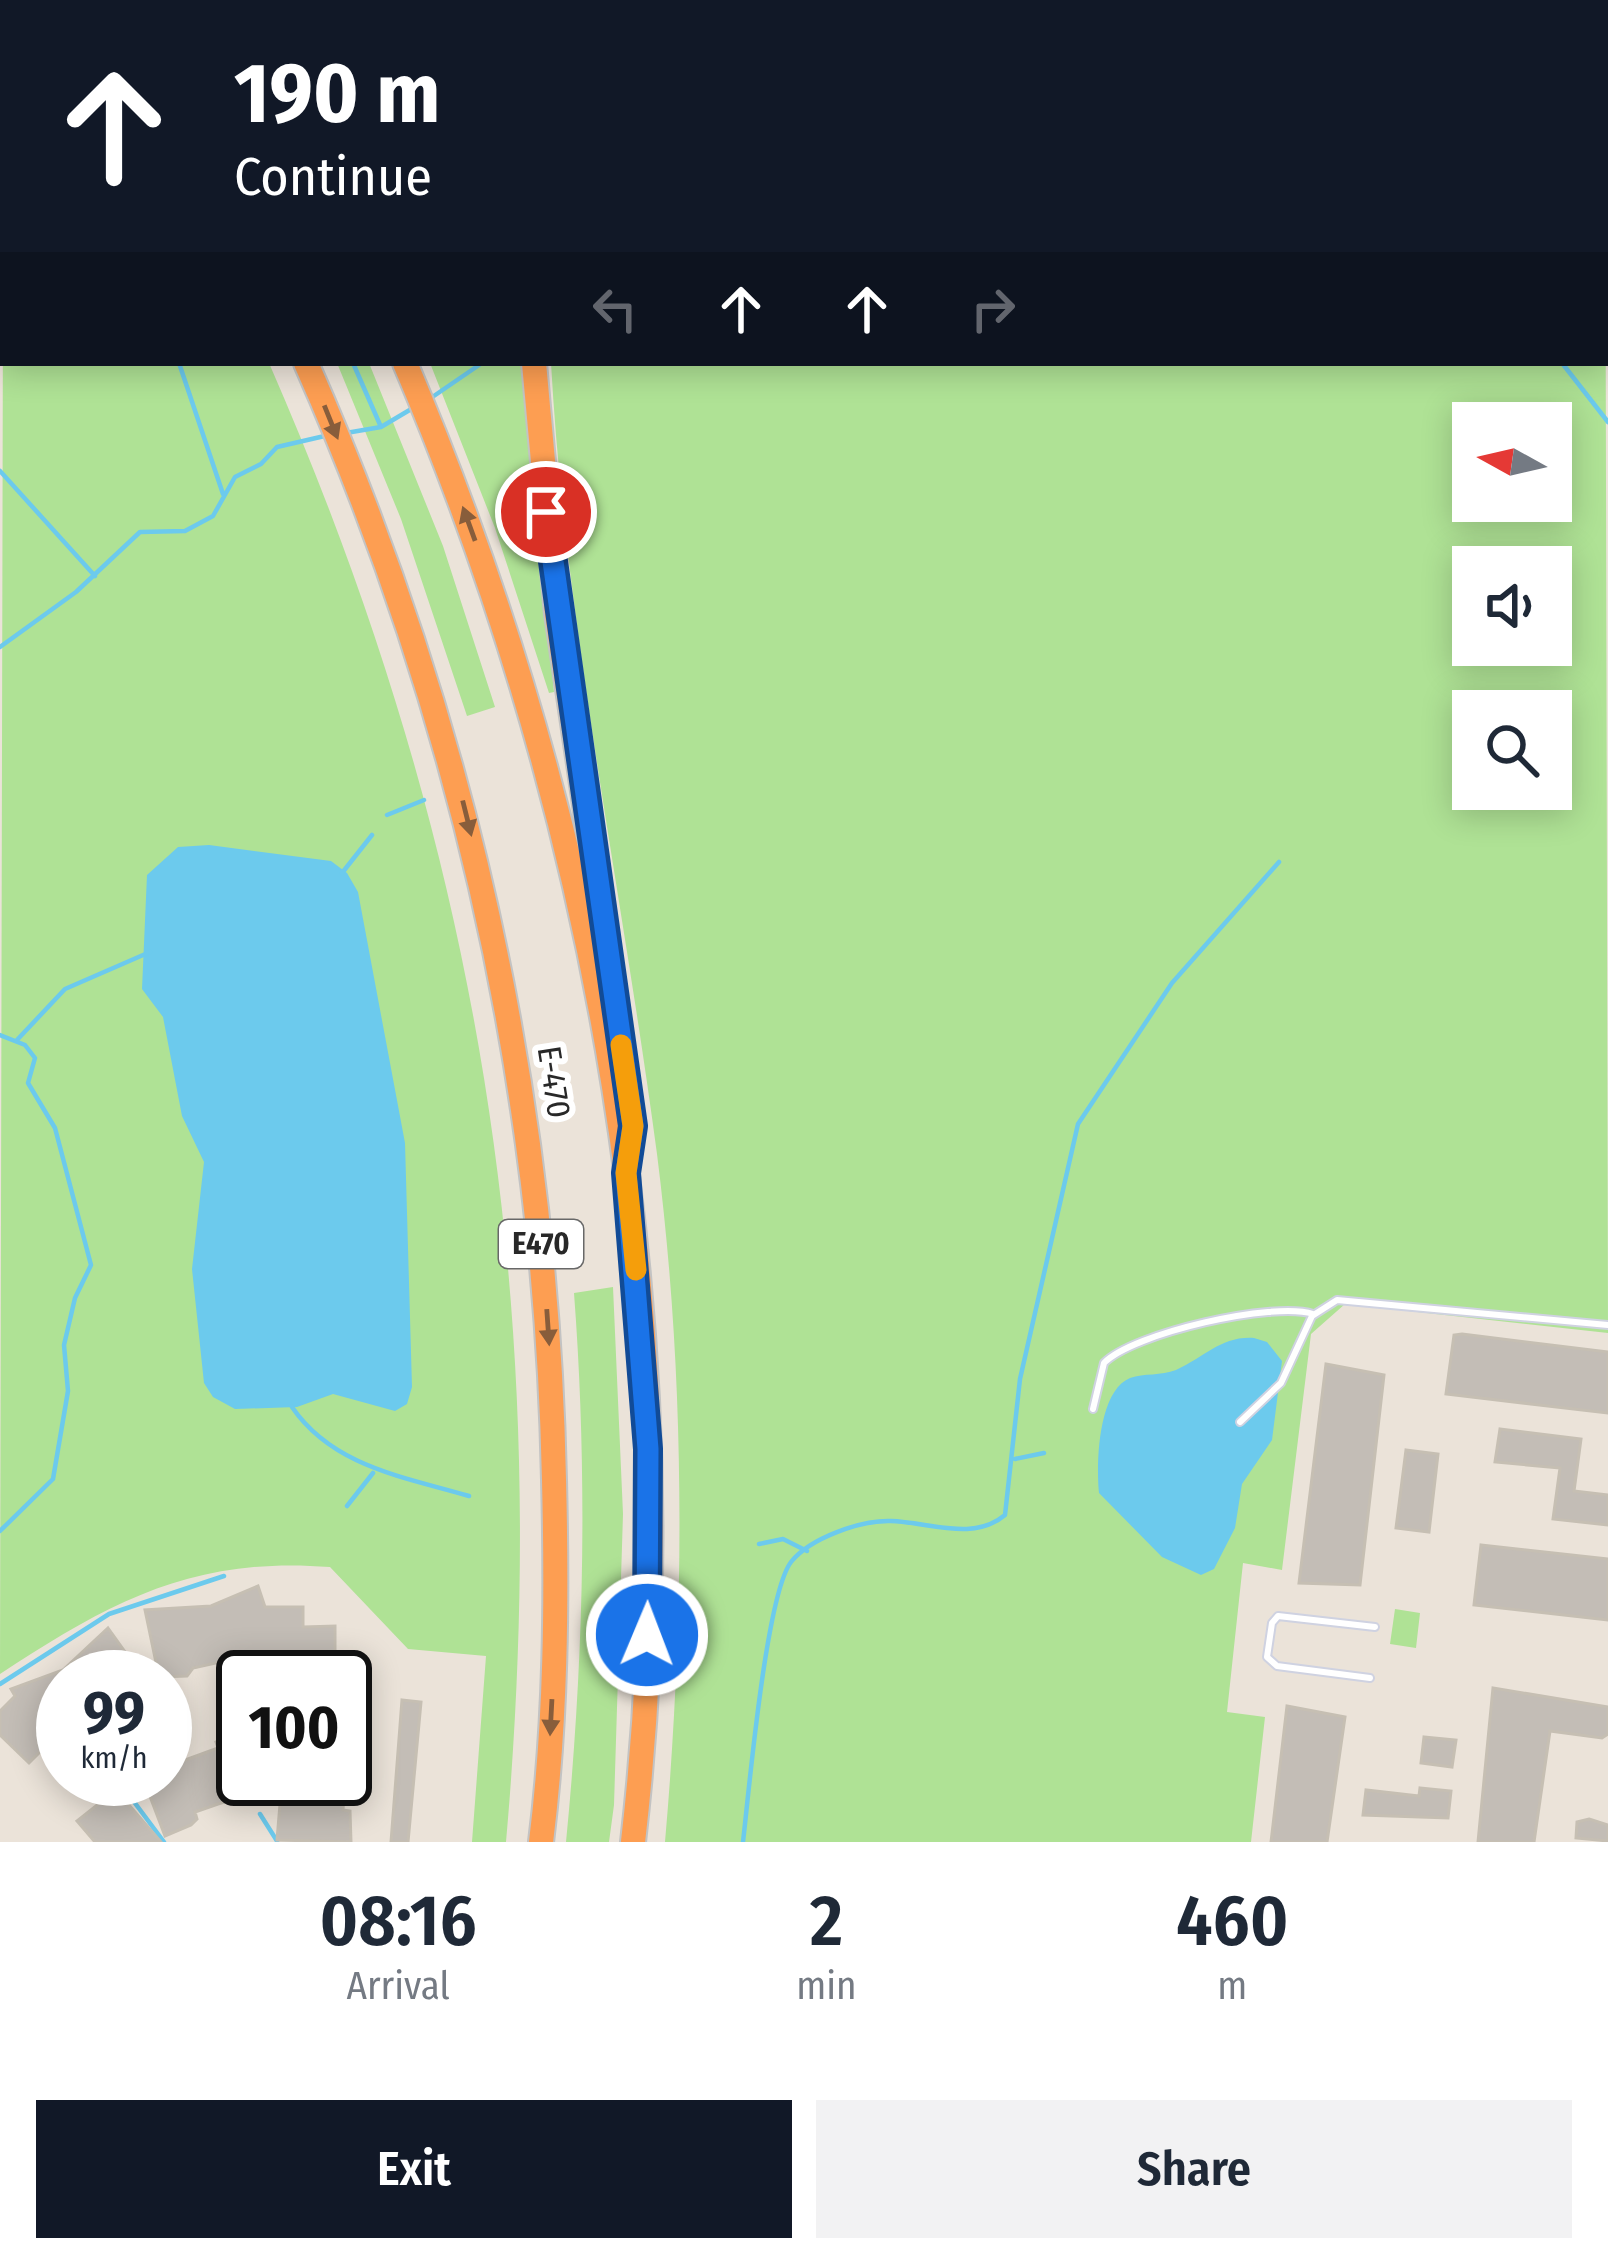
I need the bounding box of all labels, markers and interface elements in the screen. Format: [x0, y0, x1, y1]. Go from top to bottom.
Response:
text: 190 m [234, 43, 440, 144]
icon: ahead [36, 48, 192, 204]
text: Continue [234, 145, 432, 209]
icon: left [582, 276, 648, 342]
icon: ahead [708, 276, 774, 342]
icon: ahead [834, 276, 900, 342]
icon: right [960, 276, 1026, 342]
north arrow [1452, 402, 1572, 522]
map controls [1452, 402, 1572, 810]
one-way arrow [322, 404, 341, 440]
pin [495, 461, 597, 563]
icon: arrive [513, 479, 579, 545]
one-way arrow [459, 506, 477, 542]
button: sound [1452, 546, 1572, 666]
button: search [1452, 690, 1572, 810]
one-way arrow [458, 800, 477, 837]
street label: E-470 [529, 1043, 579, 1121]
road number: E470 [499, 1220, 583, 1268]
one-way arrow [539, 1309, 558, 1346]
position arrow [584, 1572, 710, 1698]
speed limit sign: 100 [216, 1650, 372, 1806]
text: 99 [83, 1677, 145, 1749]
one-way arrow [541, 1699, 560, 1737]
text: km/h [81, 1740, 147, 1776]
text: 08:16 [319, 1878, 477, 1964]
text: 2 [810, 1878, 843, 1964]
text: 460 [1176, 1878, 1289, 1964]
text: Arrival [346, 1963, 450, 2009]
text: min [796, 1963, 857, 2009]
text: m [1217, 1963, 1247, 2009]
button: Exit [36, 2100, 792, 2238]
button: Share [816, 2100, 1572, 2238]

